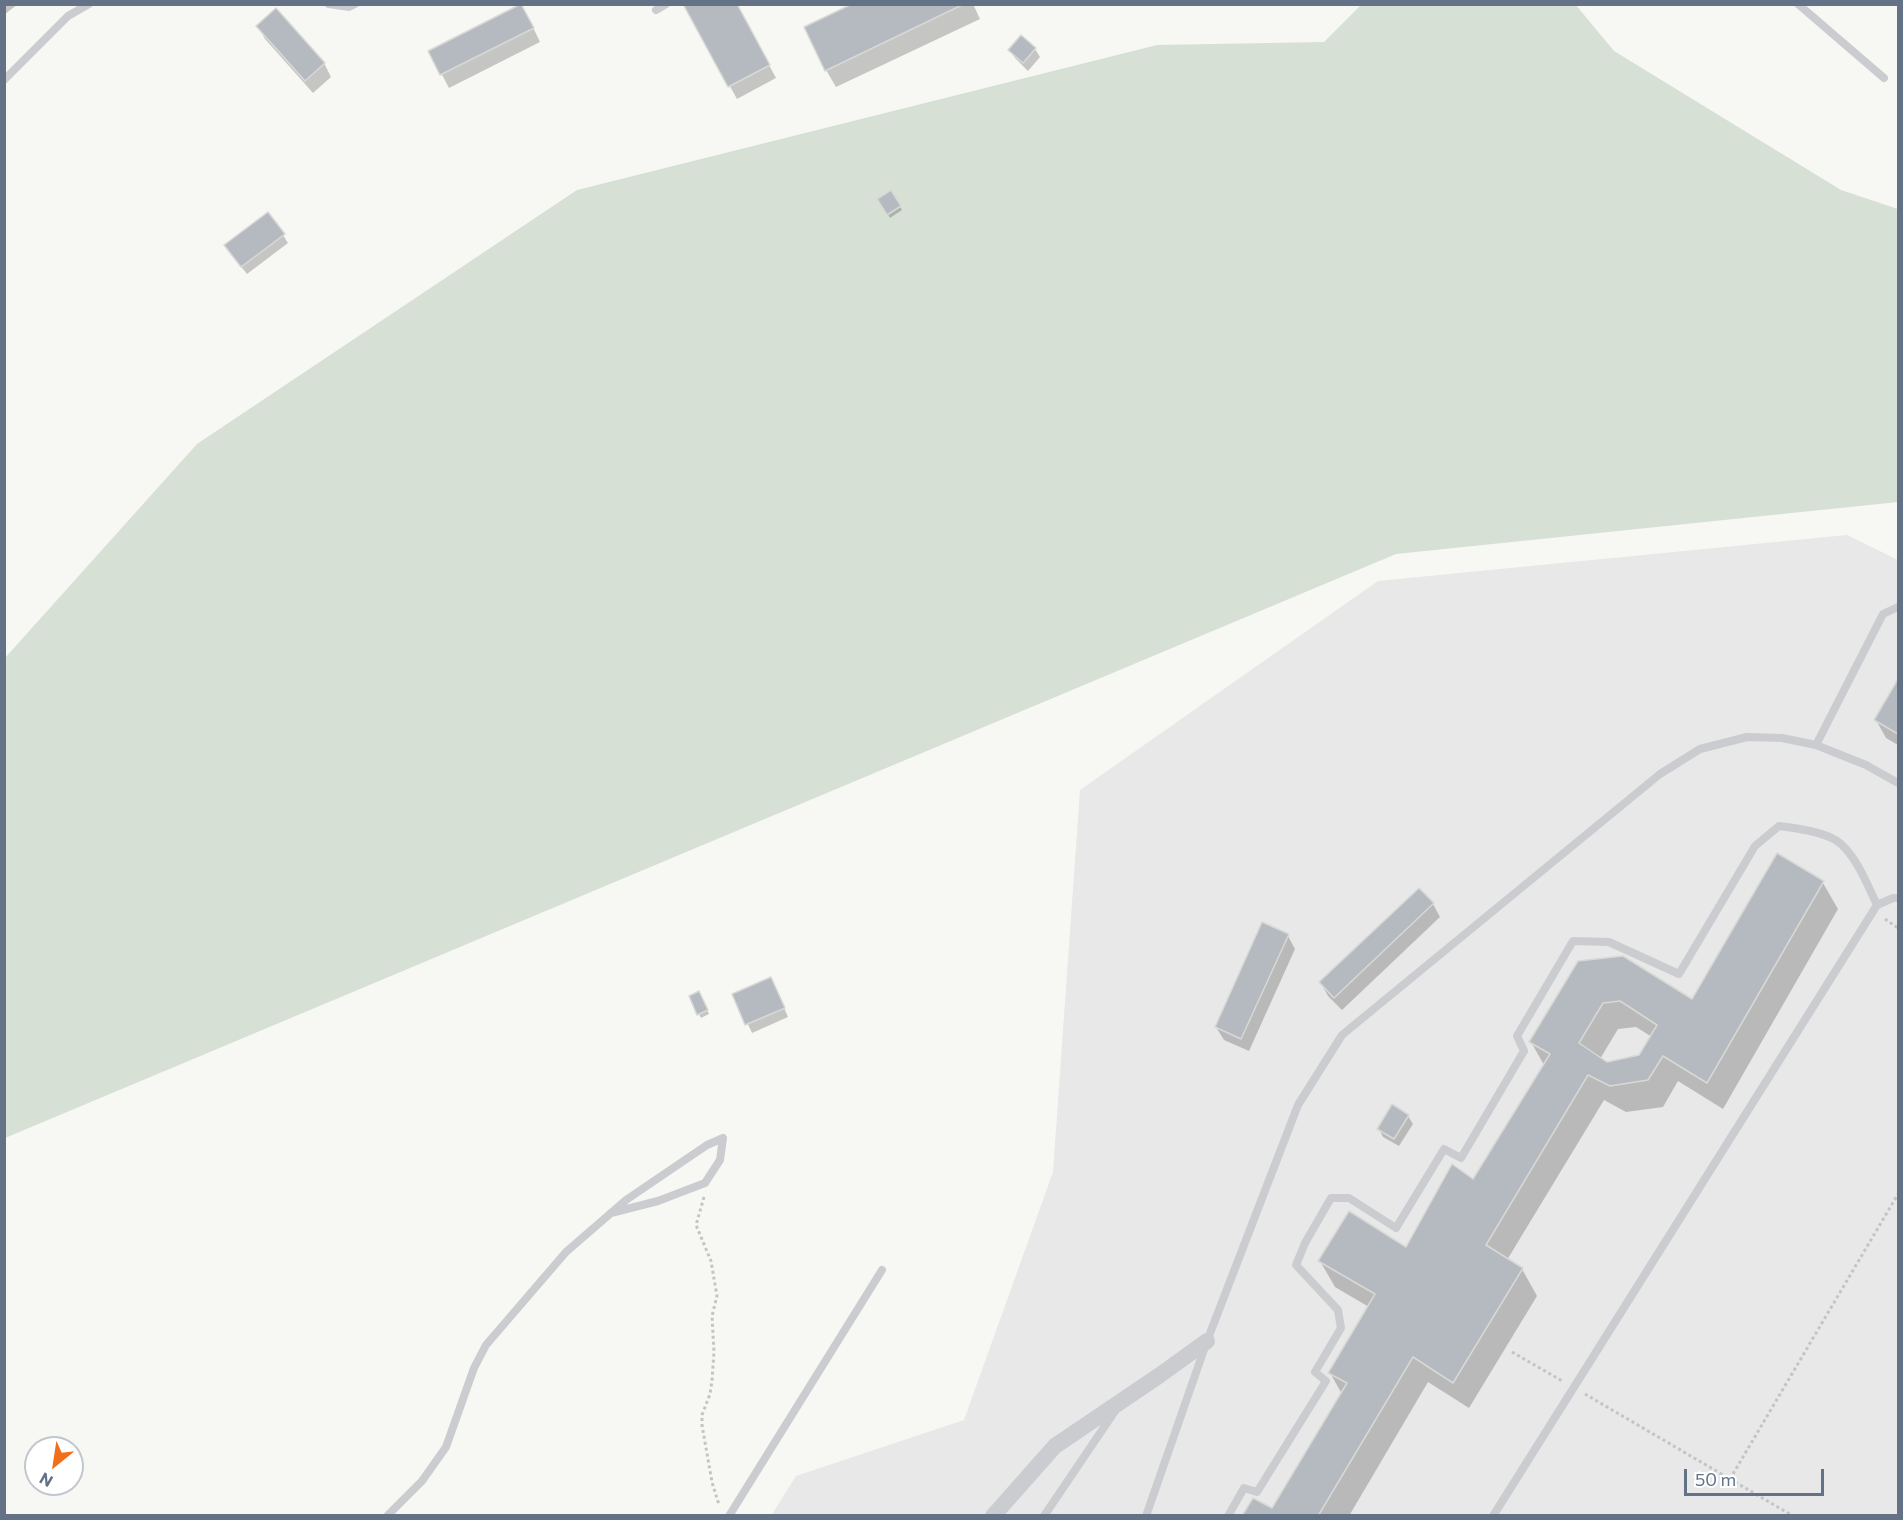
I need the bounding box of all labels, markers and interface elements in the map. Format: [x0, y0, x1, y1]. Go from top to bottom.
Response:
north arrow [24, 1436, 84, 1496]
scale bar [1687, 1457, 1826, 1495]
text: 50 m [1695, 1468, 1736, 1490]
text: N [36, 1469, 56, 1492]

